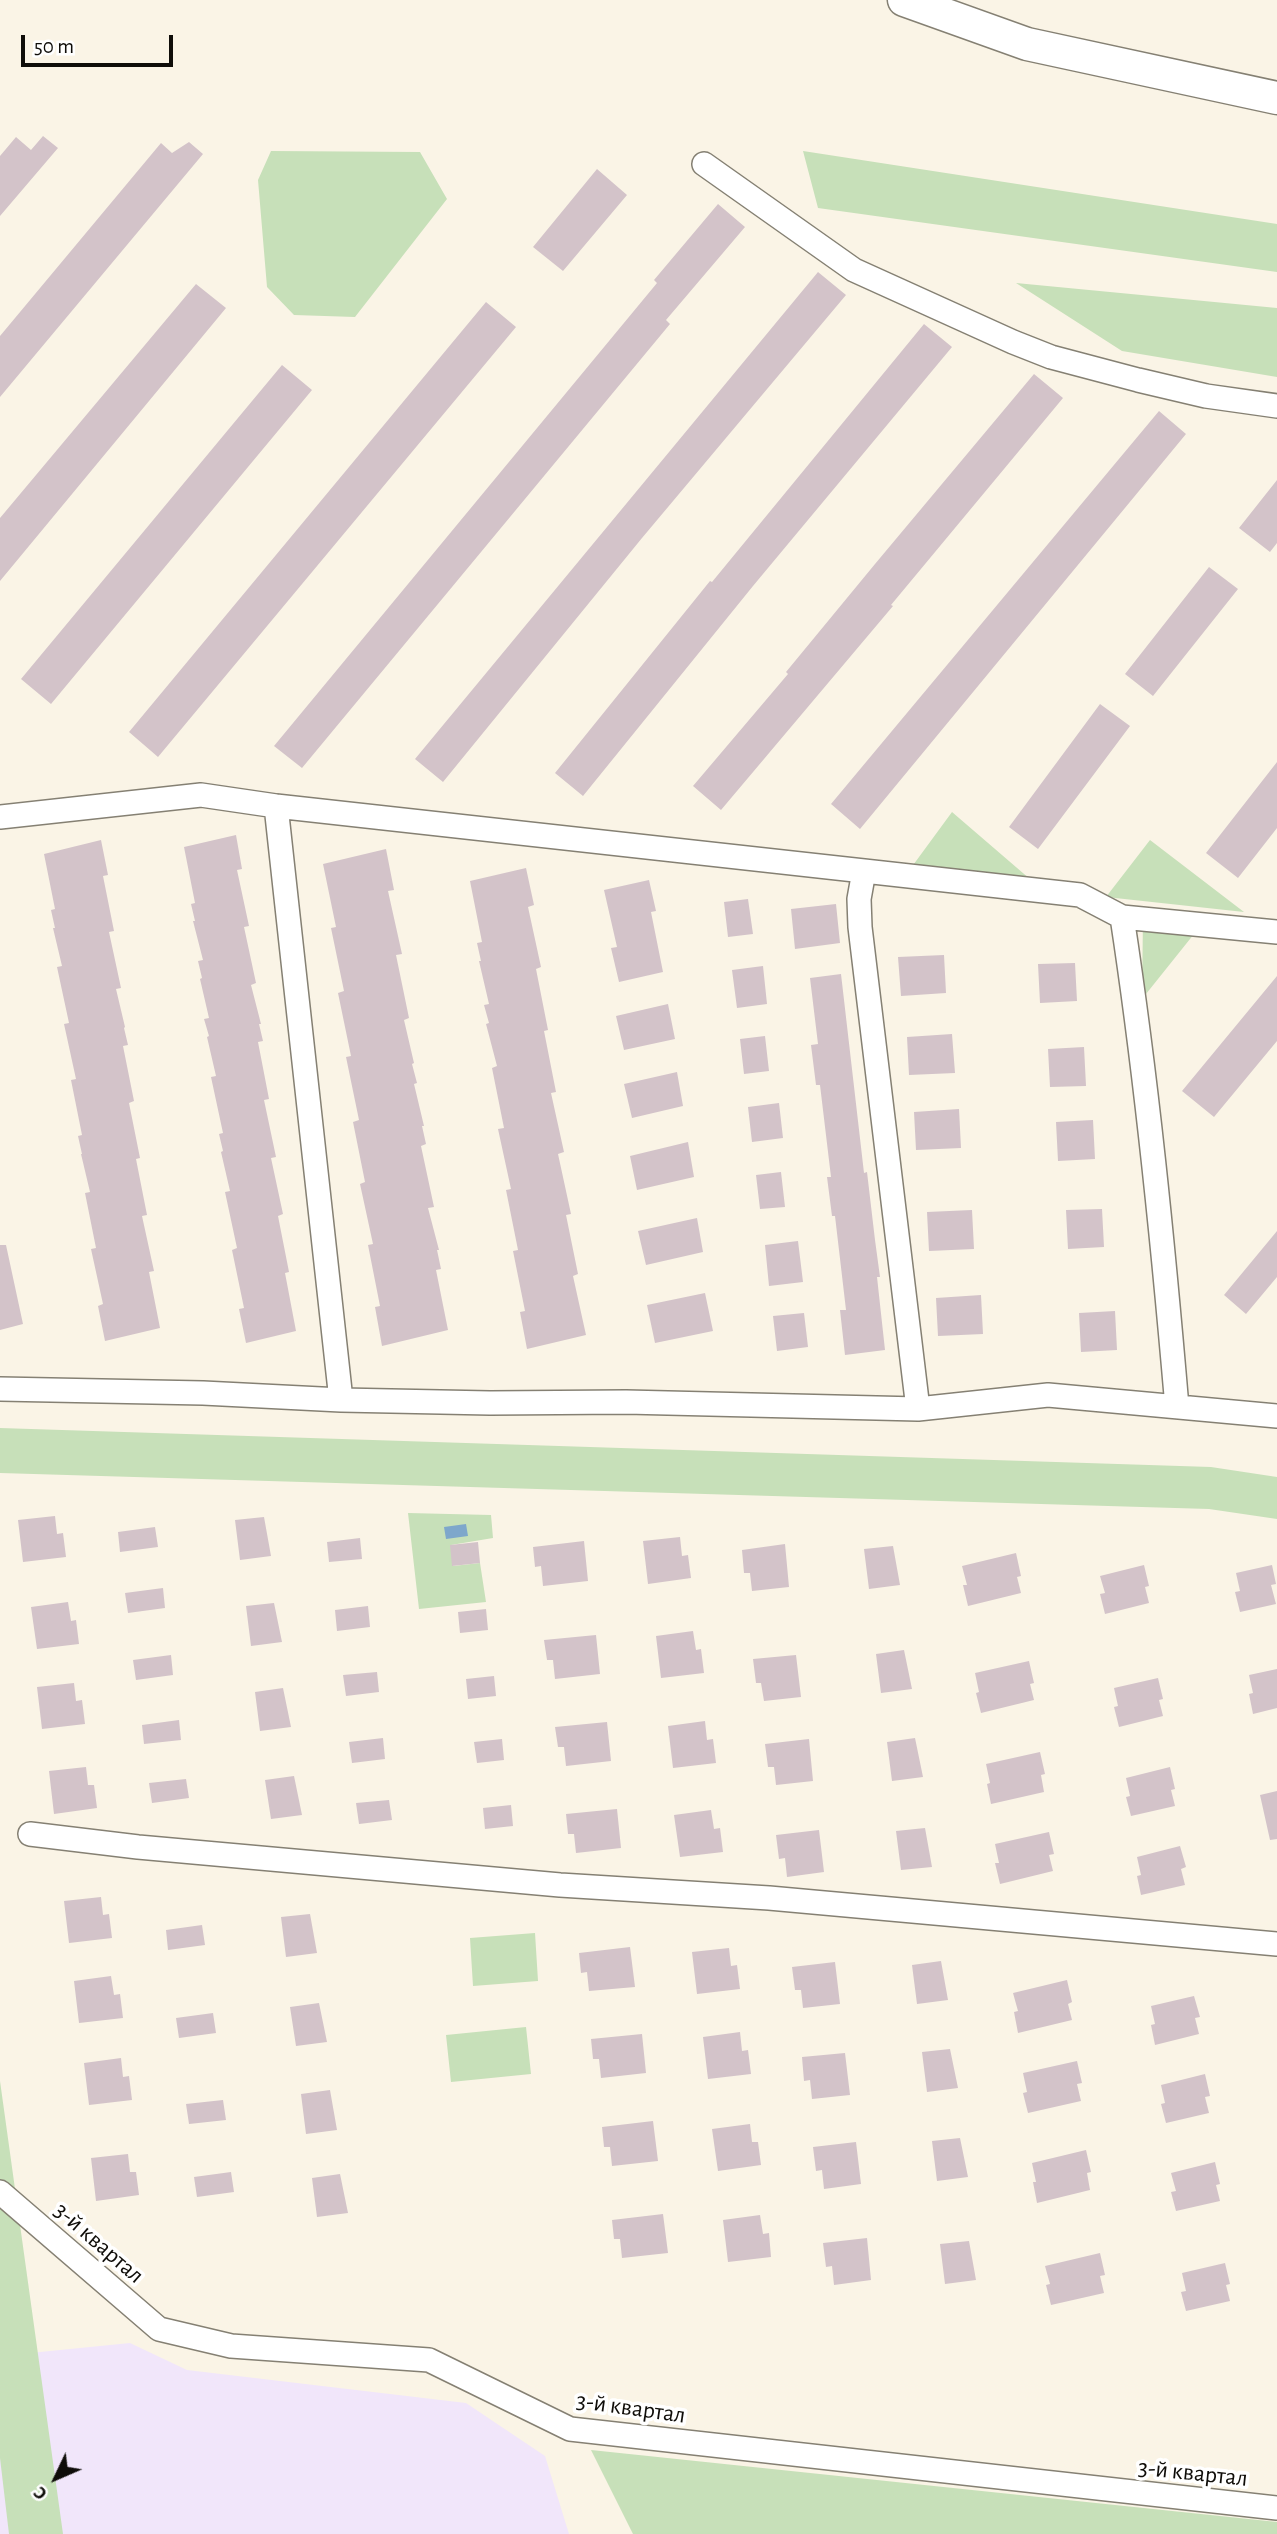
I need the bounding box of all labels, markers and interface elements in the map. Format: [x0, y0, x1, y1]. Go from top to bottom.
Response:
scale bar [24, 21, 177, 65]
text: 50 m [34, 36, 74, 57]
street label: 3-й квартал [48, 2196, 150, 2290]
street label: 3-й квартал [575, 2386, 687, 2430]
north arrow [21, 2443, 91, 2513]
street label: 3-й квартал [1137, 2453, 1249, 2493]
text: С [30, 2483, 51, 2503]

